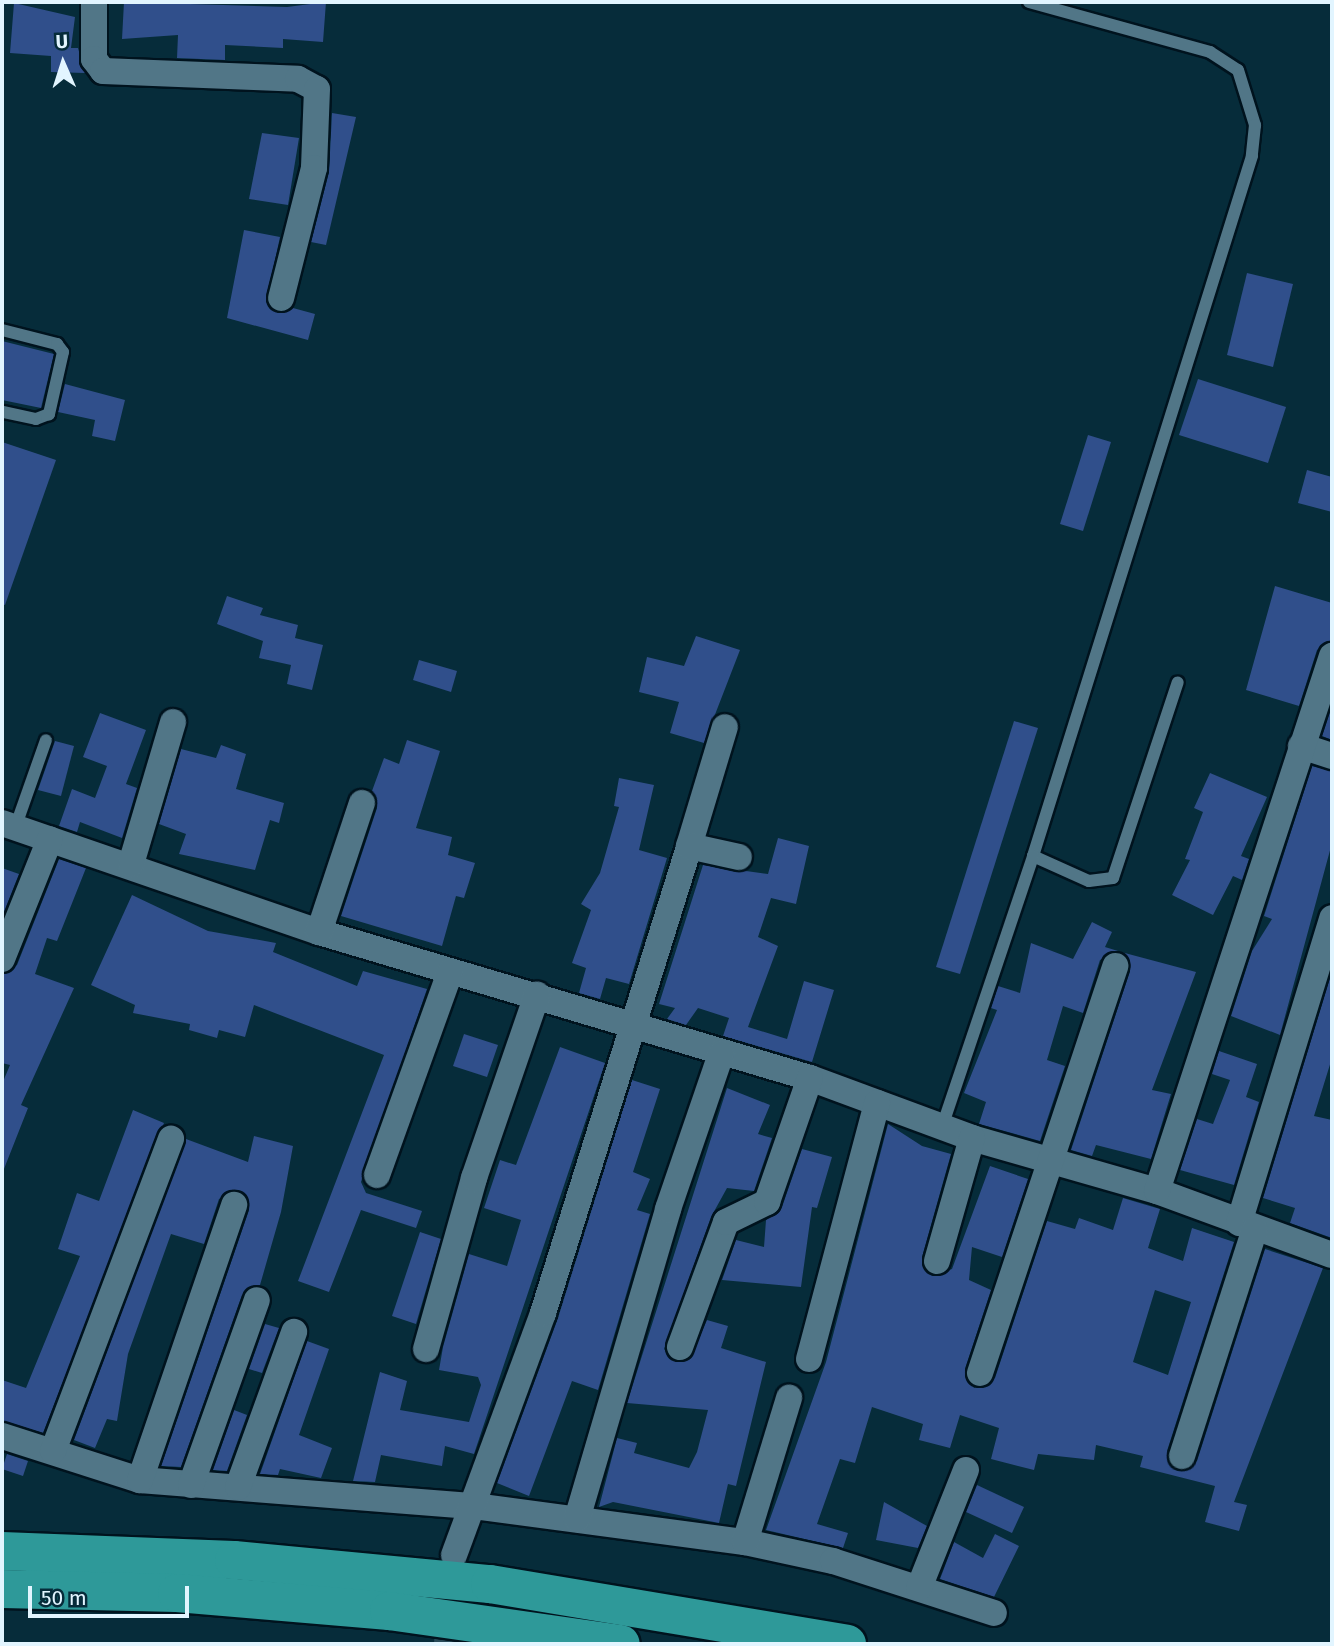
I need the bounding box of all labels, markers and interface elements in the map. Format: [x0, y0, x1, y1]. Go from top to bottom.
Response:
north arrow [28, 28, 98, 98]
text: U [55, 30, 69, 53]
scale bar [32, 1572, 192, 1616]
text: 50 m [41, 1585, 87, 1611]

